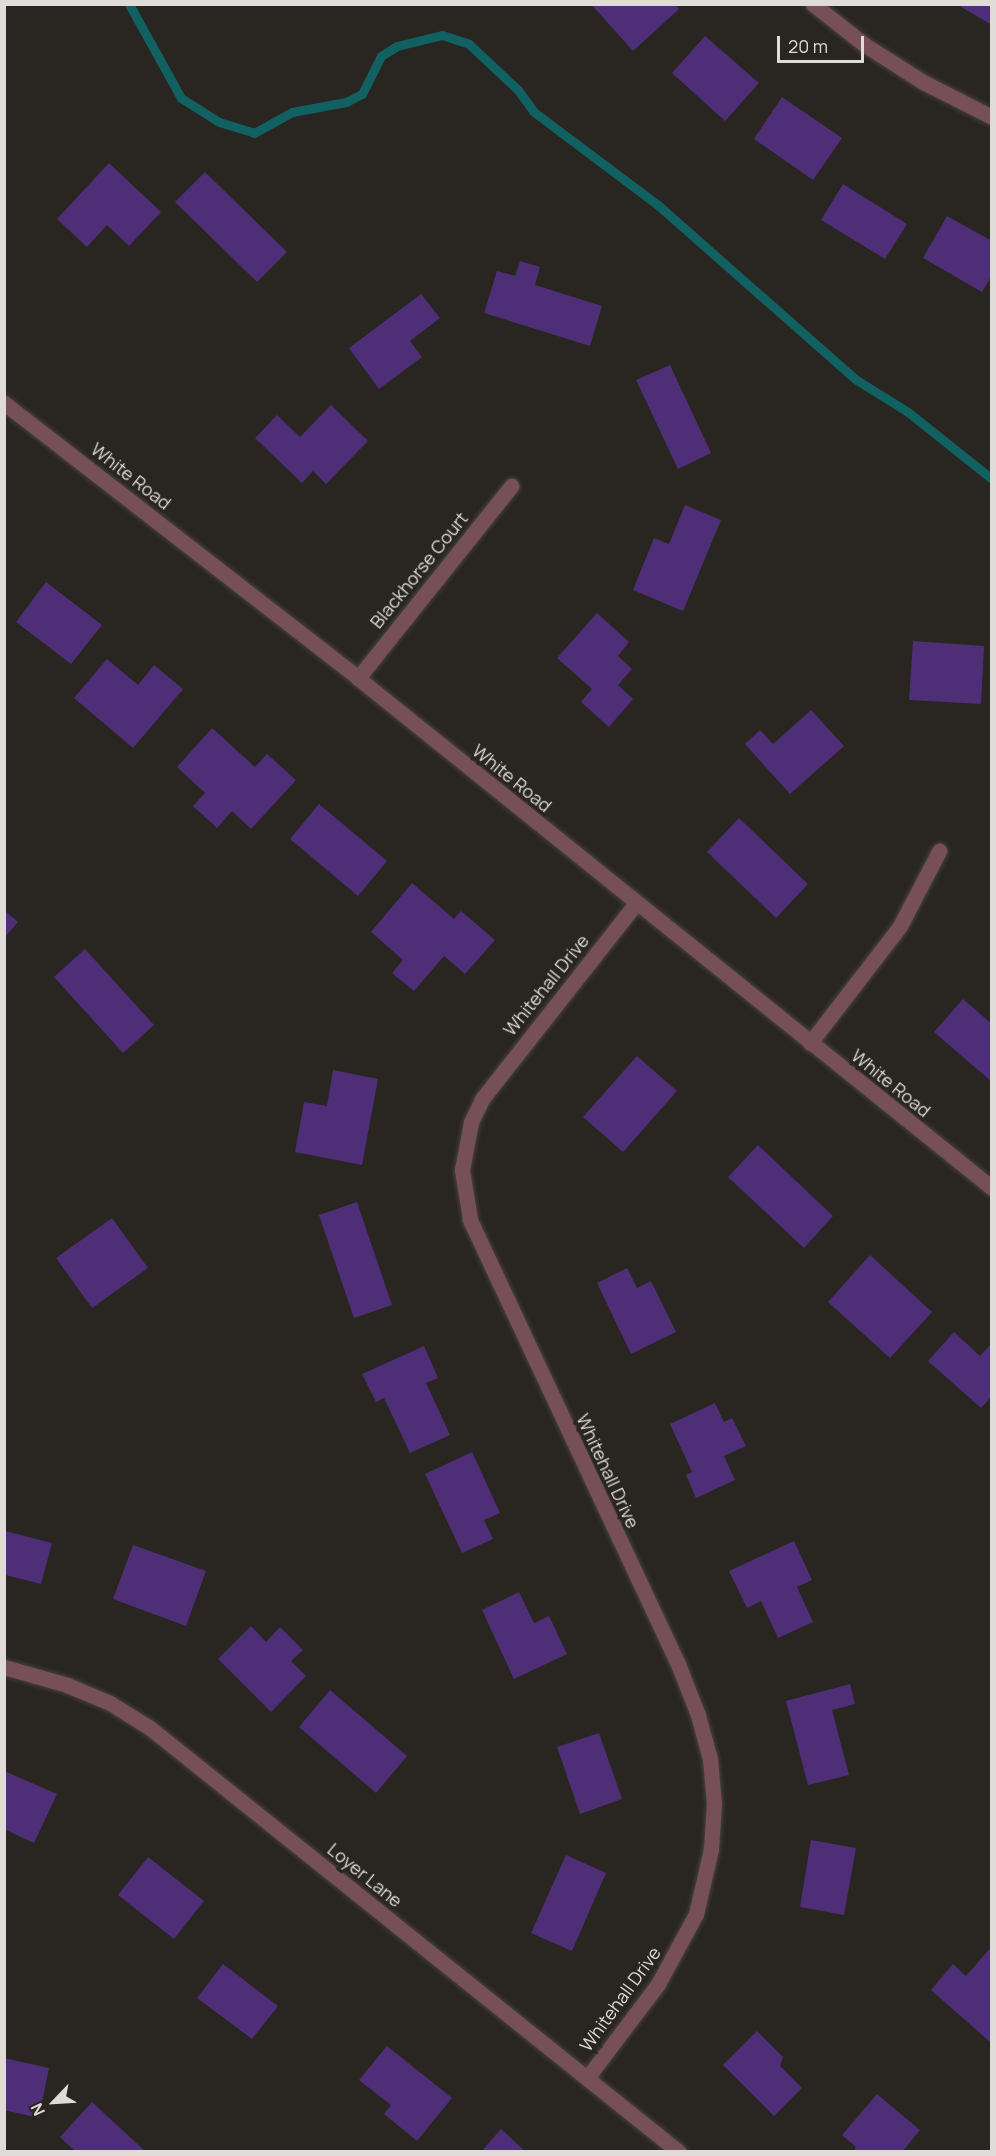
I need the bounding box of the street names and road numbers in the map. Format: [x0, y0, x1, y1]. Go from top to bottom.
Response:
street label: White Road [87, 438, 175, 514]
street label: Blackhorse Court [366, 508, 472, 632]
street label: White Road [468, 740, 556, 816]
street label: Whitehall Drive [499, 930, 593, 1040]
street label: White Road [847, 1045, 935, 1121]
street label: Whitehall Drive [572, 1410, 644, 1532]
street label: Loyer Lane [323, 1838, 407, 1912]
street label: Whitehall Drive [575, 1943, 665, 2055]

